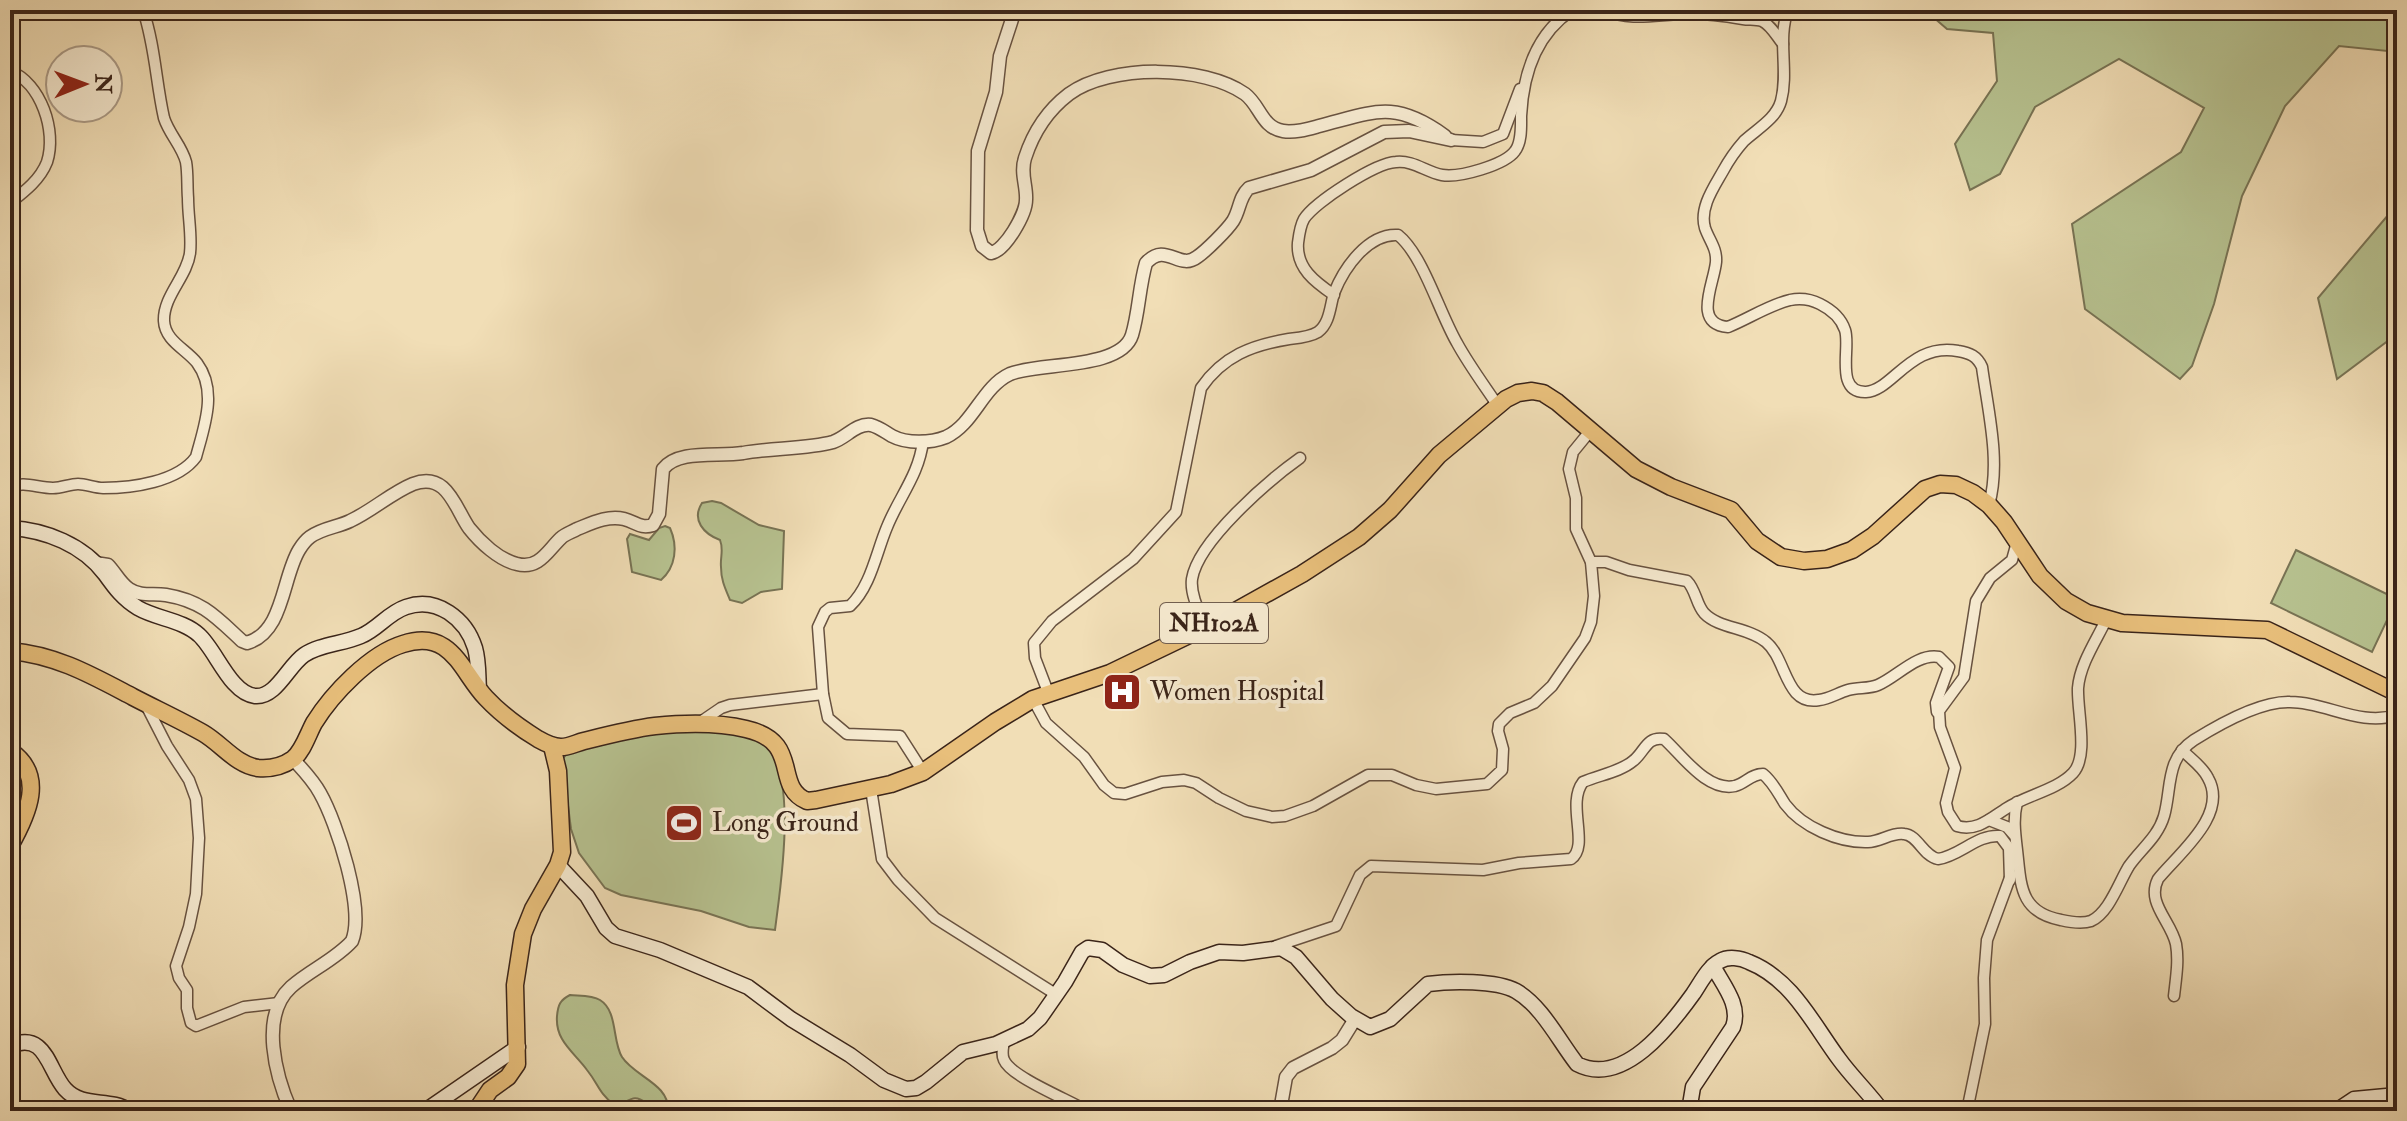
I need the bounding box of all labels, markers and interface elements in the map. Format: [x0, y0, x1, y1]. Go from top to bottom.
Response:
north arrow [44, 44, 124, 124]
text: N [89, 73, 117, 94]
road number: NH102A [1160, 603, 1268, 643]
hospital icon: Women Hospital [1101, 671, 1143, 713]
place label: Women Hospital [1149, 676, 1325, 709]
sports icon: Long Ground [663, 802, 705, 844]
place label: Long Ground [712, 807, 859, 839]

